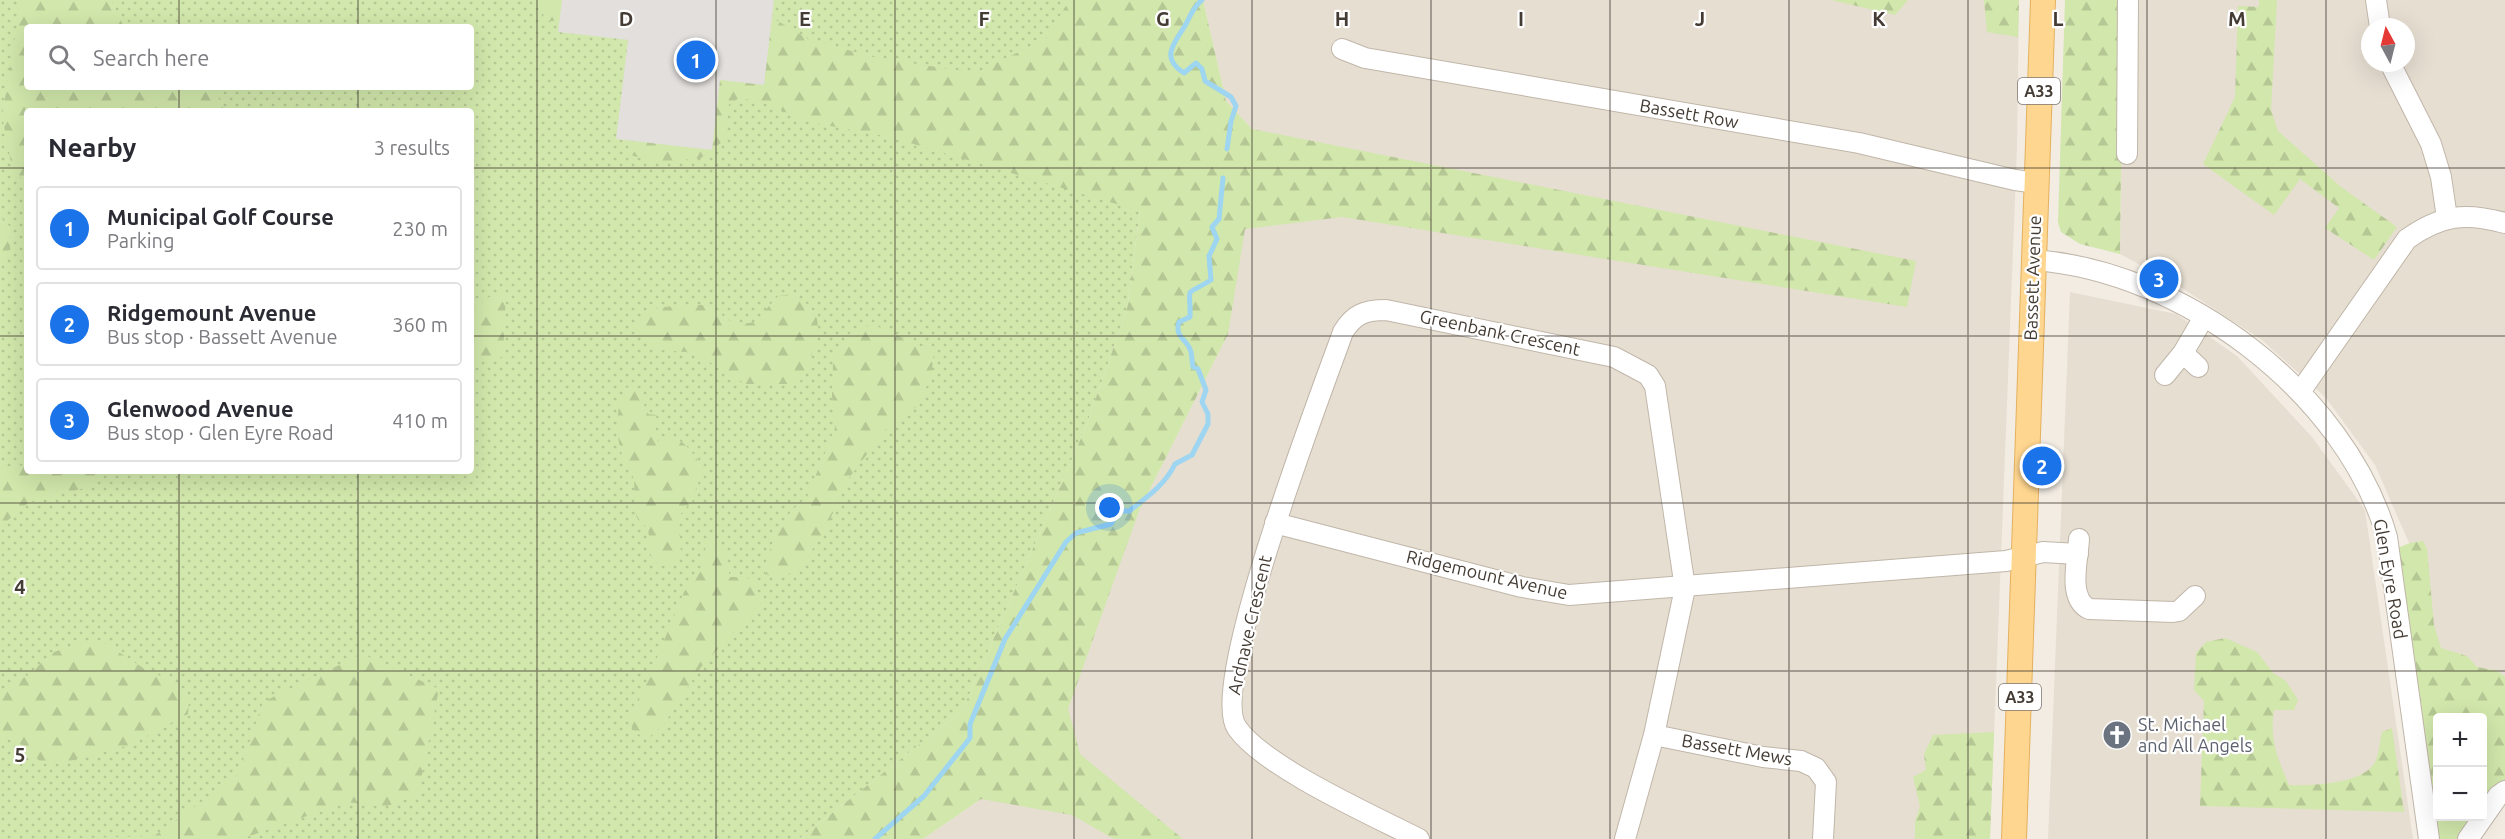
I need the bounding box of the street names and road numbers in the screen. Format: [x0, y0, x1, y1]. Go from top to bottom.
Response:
road number: A33 [2018, 78, 2060, 104]
street label: Bassett Row [1638, 94, 1740, 132]
street label: Bassett Avenue [2020, 215, 2044, 341]
street label: Greenbank Crescent [1418, 305, 1582, 359]
street label: Glen Eyre Road [2371, 517, 2411, 641]
street label: Ridgemount Avenue [1405, 546, 1570, 602]
street label: Ardnave Crescent [1223, 553, 1275, 696]
road number: A33 [1999, 684, 2041, 710]
street label: Bassett Mews [1680, 729, 1794, 769]

